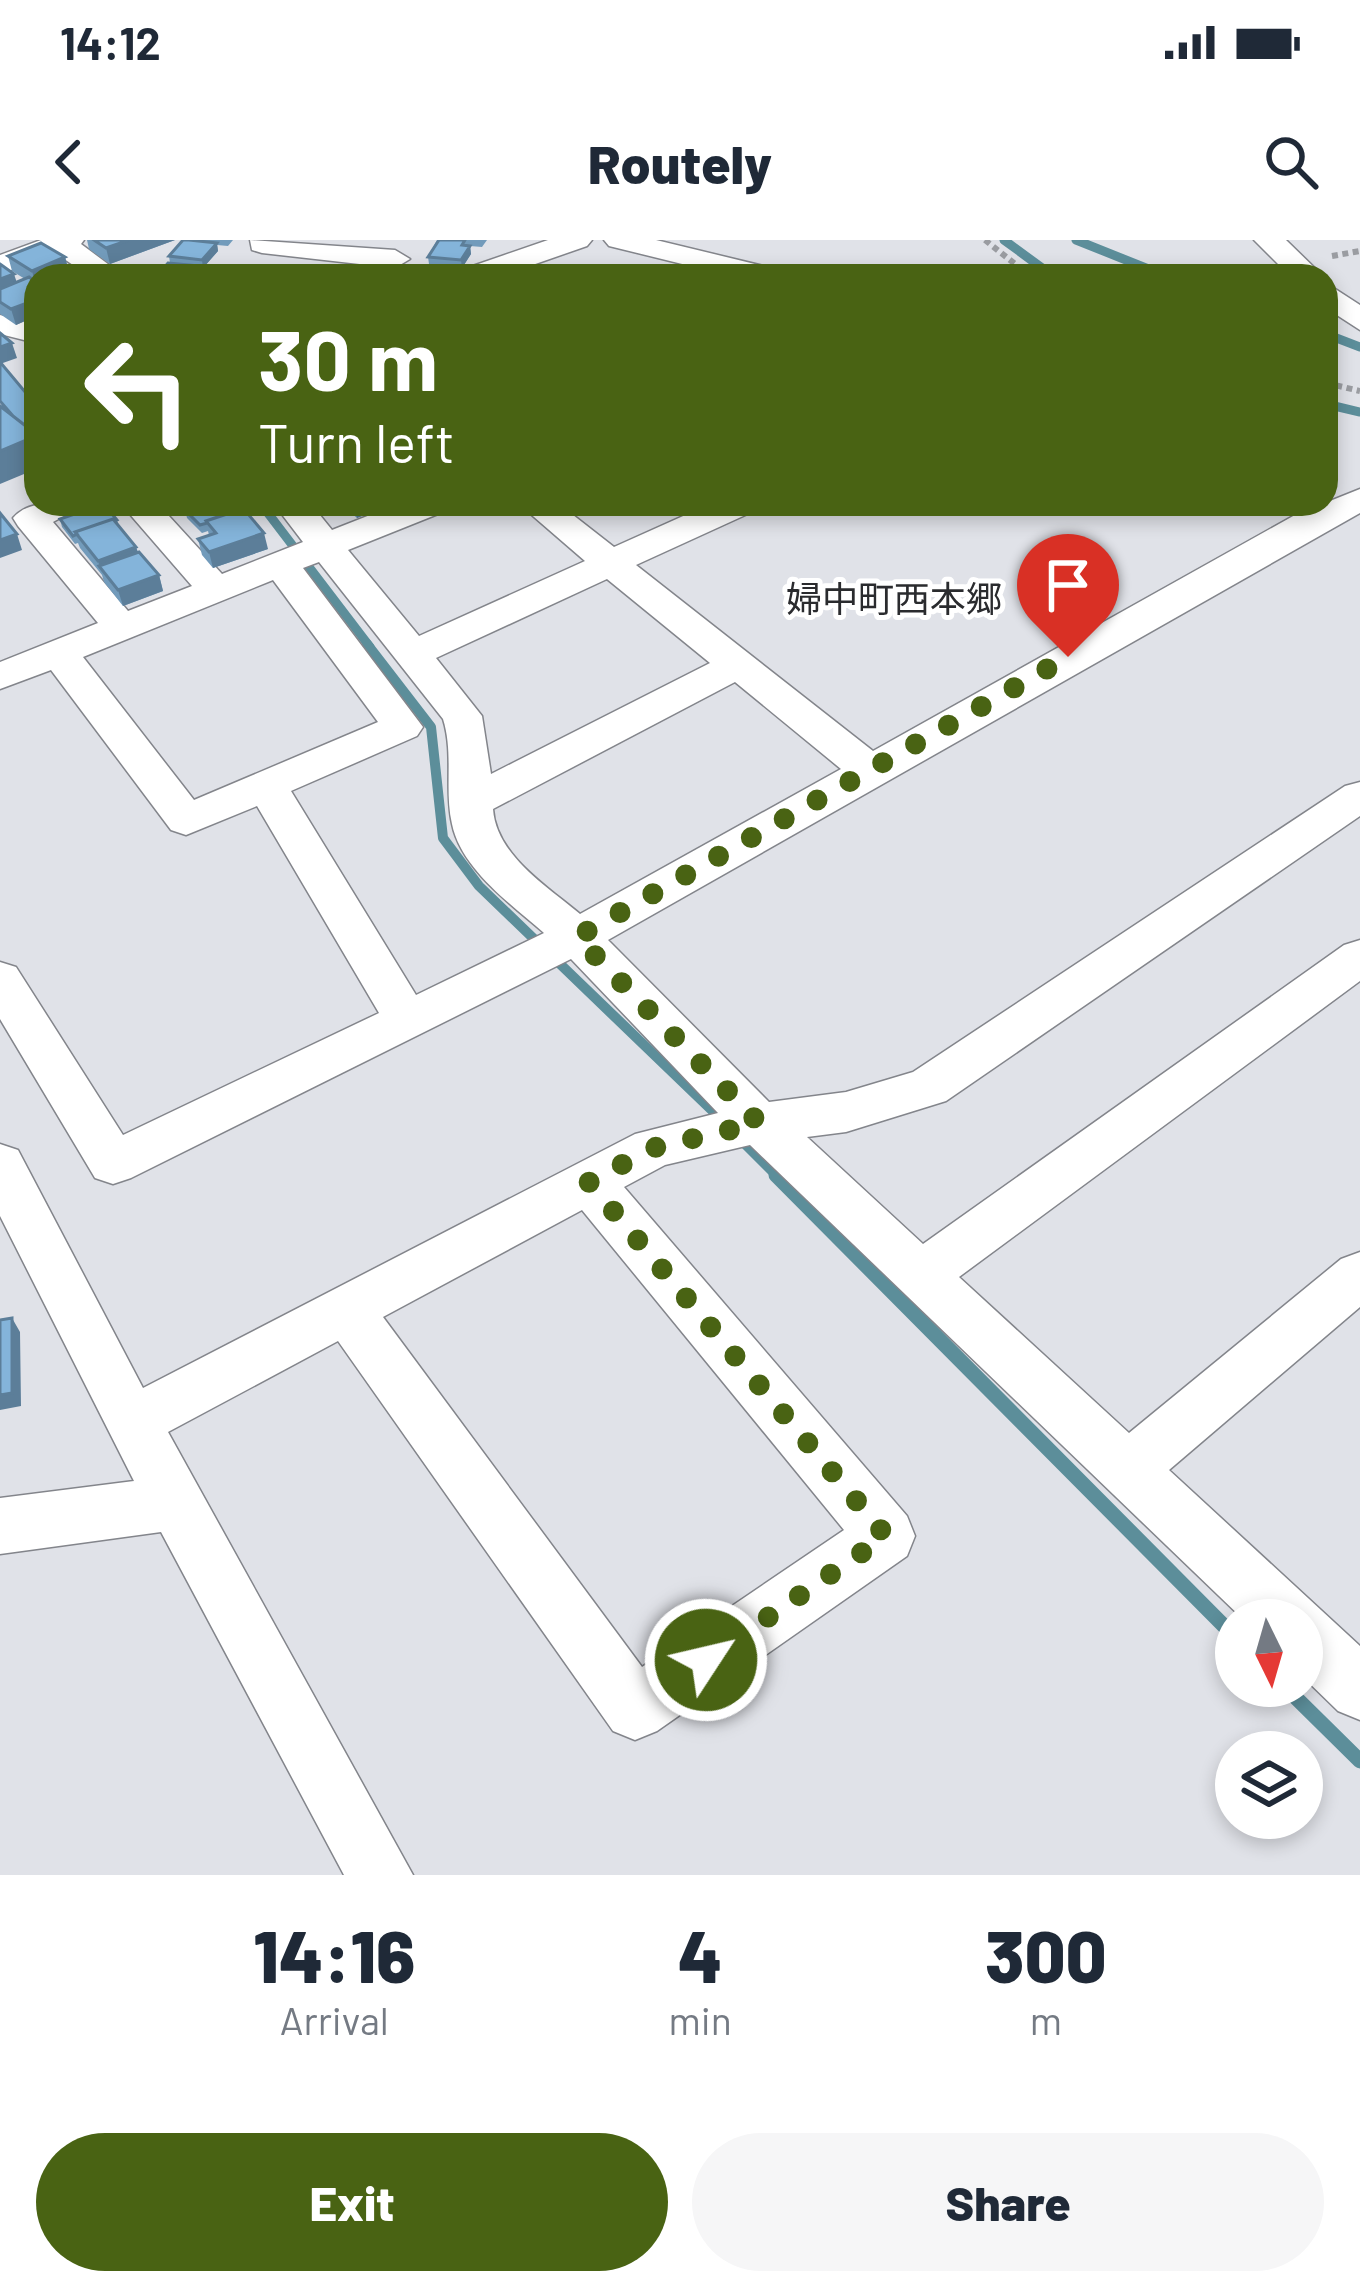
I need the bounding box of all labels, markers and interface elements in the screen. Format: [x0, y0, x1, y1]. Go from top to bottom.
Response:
text: 14:12 [60, 15, 161, 69]
icon: back [36, 129, 102, 195]
icon: search [1258, 129, 1324, 195]
text: Routely [588, 130, 772, 195]
text: 30 m [258, 307, 438, 408]
icon: left [60, 312, 216, 468]
text: Turn left [258, 409, 455, 474]
pin [1017, 534, 1119, 657]
icon: arrive [1035, 552, 1101, 618]
district label: 婦中町西本郷 [786, 576, 1002, 619]
position arrow [643, 1597, 769, 1723]
north arrow [1215, 1599, 1323, 1707]
map controls [1215, 1599, 1323, 1839]
button: layers [1215, 1731, 1323, 1839]
text: 14:16 [253, 1911, 415, 1997]
text: 4 [678, 1911, 723, 1997]
text: 300 [985, 1911, 1107, 1997]
text: Arrival [280, 1996, 389, 2043]
text: min [669, 1996, 732, 2043]
text: m [1030, 1996, 1062, 2043]
button: Exit [36, 2133, 668, 2271]
button: Share [692, 2133, 1324, 2271]

